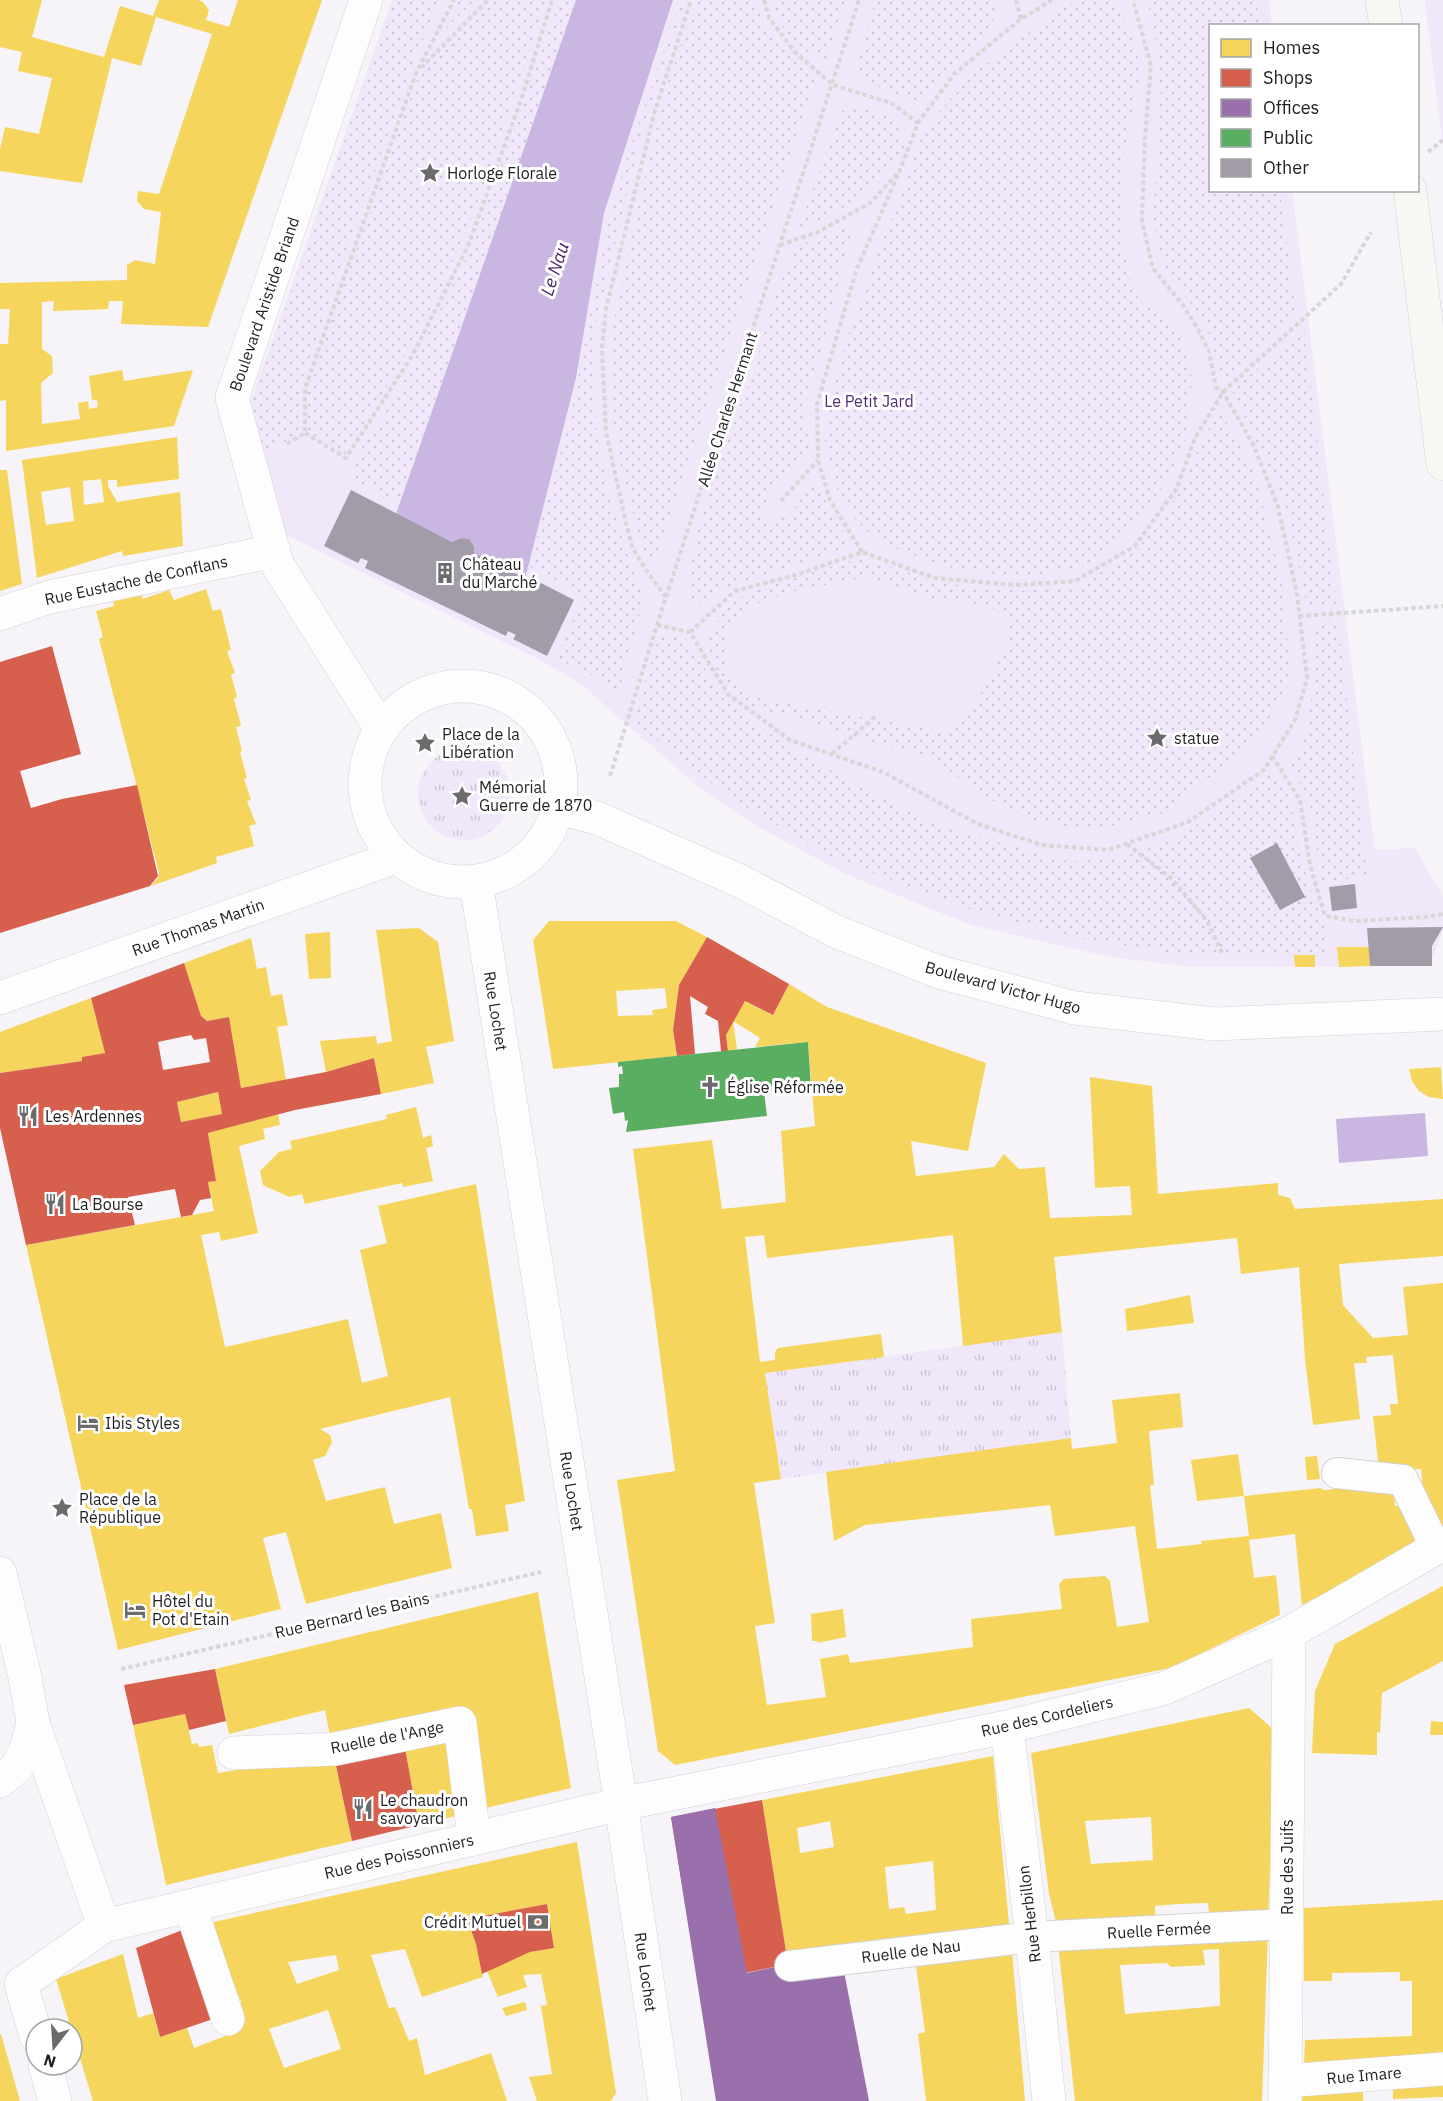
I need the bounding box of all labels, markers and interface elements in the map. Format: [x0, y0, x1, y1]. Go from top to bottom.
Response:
legend [1209, 24, 1419, 192]
text: Homes [1263, 36, 1320, 59]
text: Shops [1263, 66, 1313, 89]
text: Offices [1263, 96, 1319, 119]
text: Public [1263, 126, 1313, 149]
text: Other [1263, 156, 1309, 179]
place icon: Horloge Florale [418, 161, 442, 185]
place label: Horloge Florale [447, 163, 557, 183]
street label: Boulevard Aristide Briand [225, 214, 303, 394]
water label: Le Nau [535, 239, 574, 298]
street label: Allée Charles Hermant [693, 329, 761, 489]
park label: Le Petit Jard [824, 391, 914, 411]
street label: Rue Eustache de Conflans [43, 551, 229, 609]
place label: Château du Marché [462, 554, 538, 592]
building icon: Château du Marché [433, 561, 457, 585]
place label: Place de la Libération [442, 724, 520, 762]
place icon: statue [1145, 726, 1169, 750]
place label: statue [1174, 728, 1220, 748]
place icon: Place de la Libération [413, 731, 437, 755]
place label: Mémorial Guerre de 1870 [479, 777, 592, 815]
place icon: Mémorial Guerre de 1870 [450, 784, 474, 808]
street label: Rue Thomas Martin [129, 894, 267, 960]
street label: Boulevard Victor Hugo [923, 957, 1083, 1017]
street label: Rue Lochet [480, 970, 512, 1052]
church icon: Église Réformée [698, 1075, 722, 1099]
place label: Église Réformée [727, 1076, 844, 1097]
restaurant icon: Les Ardennes [16, 1104, 40, 1128]
place label: Les Ardennes [45, 1106, 142, 1126]
restaurant icon: La Bourse [43, 1192, 67, 1216]
place label: La Bourse [72, 1194, 143, 1214]
hotel icon: Ibis Styles [76, 1411, 100, 1435]
place label: Ibis Styles [105, 1413, 180, 1433]
street label: Rue Lochet [556, 1450, 588, 1532]
place label: Place de la République [79, 1489, 161, 1527]
place icon: Place de la République [50, 1496, 74, 1520]
street label: Rue Bernard les Bains [273, 1587, 431, 1643]
place label: Hôtel du Pot d'Etain [152, 1591, 229, 1629]
hotel icon: Hôtel du Pot d'Etain [123, 1598, 147, 1622]
street label: Rue des Cordeliers [979, 1691, 1115, 1741]
street label: Ruelle de l'Ange [329, 1716, 446, 1758]
place label: Le chaudron savoyard [380, 1790, 468, 1828]
restaurant icon: Le chaudron savoyard [351, 1797, 375, 1821]
street label: Rue des Juifs [1277, 1819, 1297, 1915]
street label: Rue des Poissonniers [322, 1829, 476, 1883]
street label: Rue Herbillon [1013, 1864, 1045, 1964]
bank icon: Crédit Mutuel [526, 1910, 550, 1934]
place label: Crédit Mutuel [424, 1912, 521, 1932]
street label: Ruelle Fermée [1107, 1917, 1212, 1943]
street label: Rue Lochet [631, 1931, 661, 2013]
street label: Ruelle de Nau [860, 1935, 962, 1967]
north arrow [24, 2017, 84, 2077]
text: N [41, 2050, 58, 2073]
street label: Rue Imare [1326, 2062, 1403, 2088]

